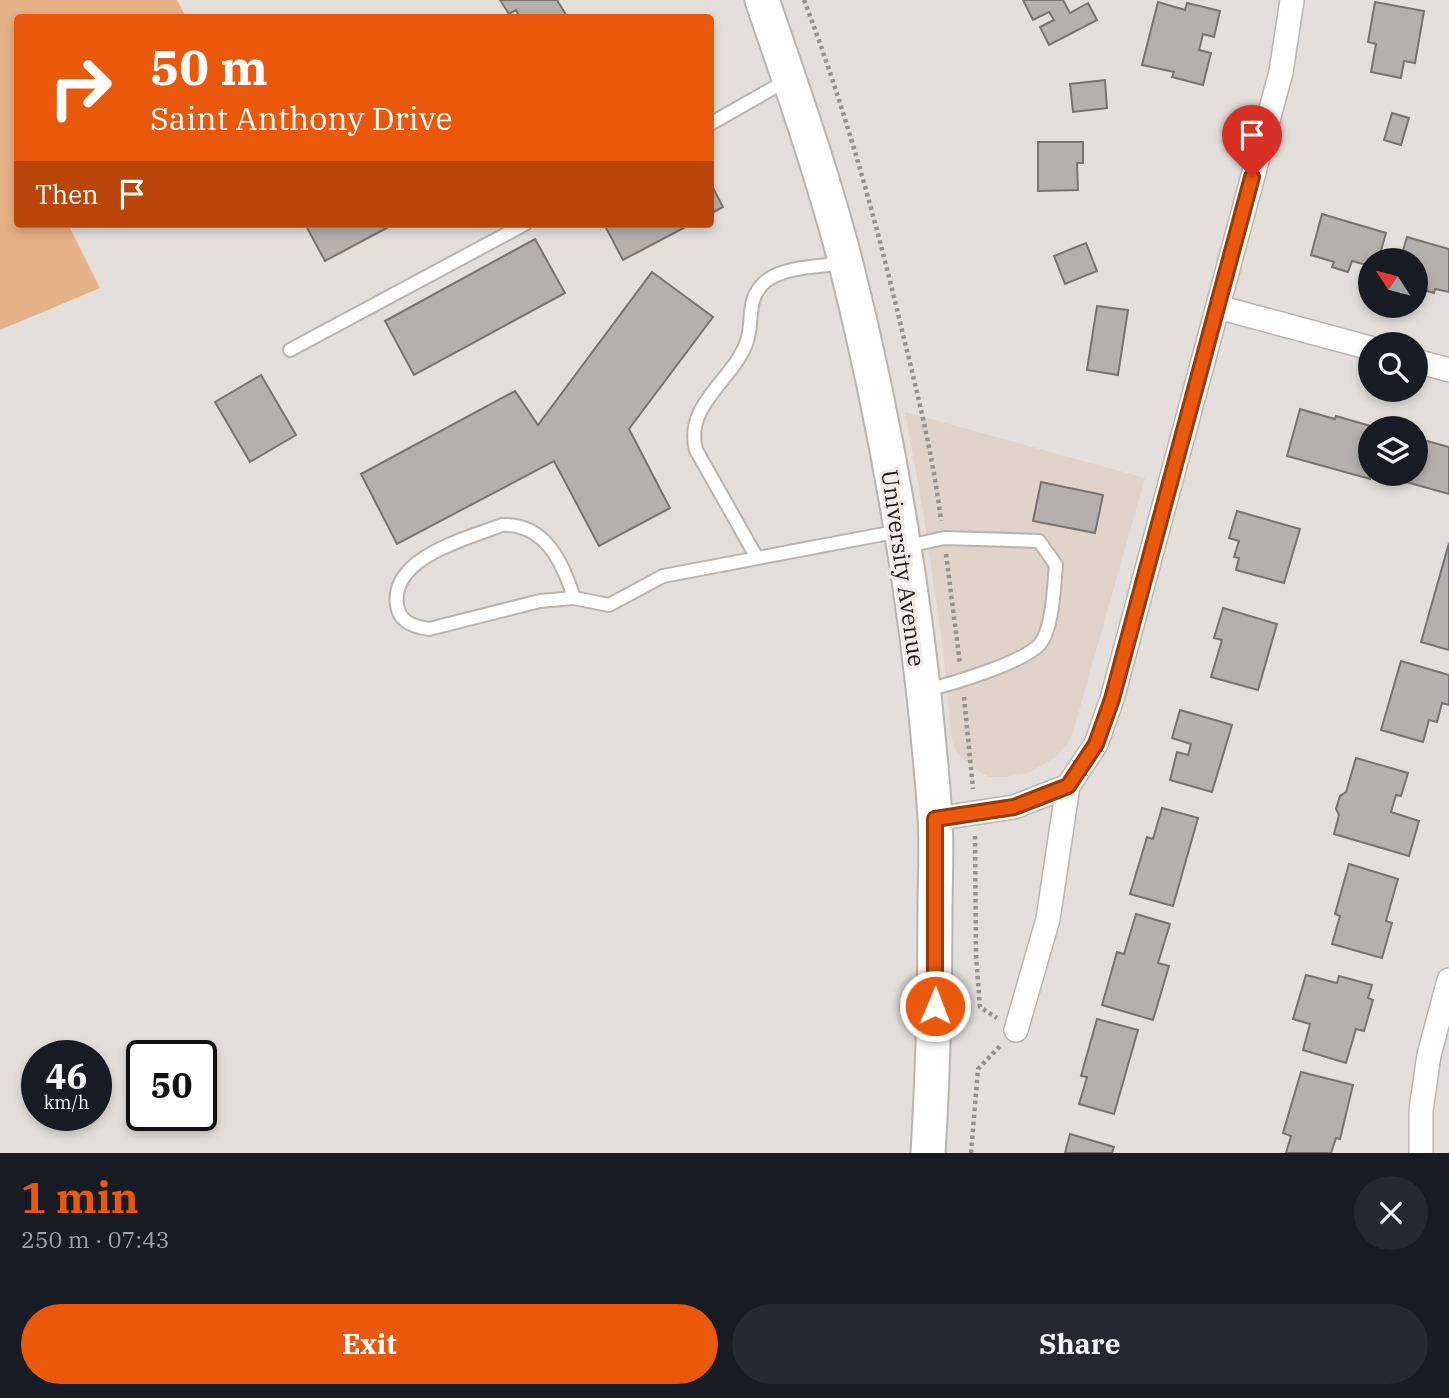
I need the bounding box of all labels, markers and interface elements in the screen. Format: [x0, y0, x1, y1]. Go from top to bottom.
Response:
text: 50 m [150, 35, 268, 98]
icon: right [35, 42, 126, 133]
text: Saint Anthony Drive [150, 97, 453, 139]
pin [1222, 105, 1282, 177]
icon: arrive [1233, 116, 1271, 154]
icon: arrive [113, 175, 151, 213]
text: Then [35, 177, 99, 211]
north arrow [1358, 248, 1428, 318]
map controls [1358, 248, 1428, 486]
button: search [1358, 332, 1428, 402]
button: layers [1358, 416, 1428, 486]
street label: University Avenue [875, 468, 933, 668]
position arrow [898, 969, 972, 1043]
speed limit sign: 50 [126, 1040, 217, 1131]
text: 46 [45, 1053, 88, 1099]
text: km/h [44, 1091, 89, 1114]
text: 1 min [21, 1170, 139, 1225]
button: close [1354, 1176, 1428, 1250]
text: 250 m · 07:43 [21, 1224, 170, 1254]
button: Exit [21, 1304, 718, 1384]
button: Share [732, 1304, 1428, 1384]

